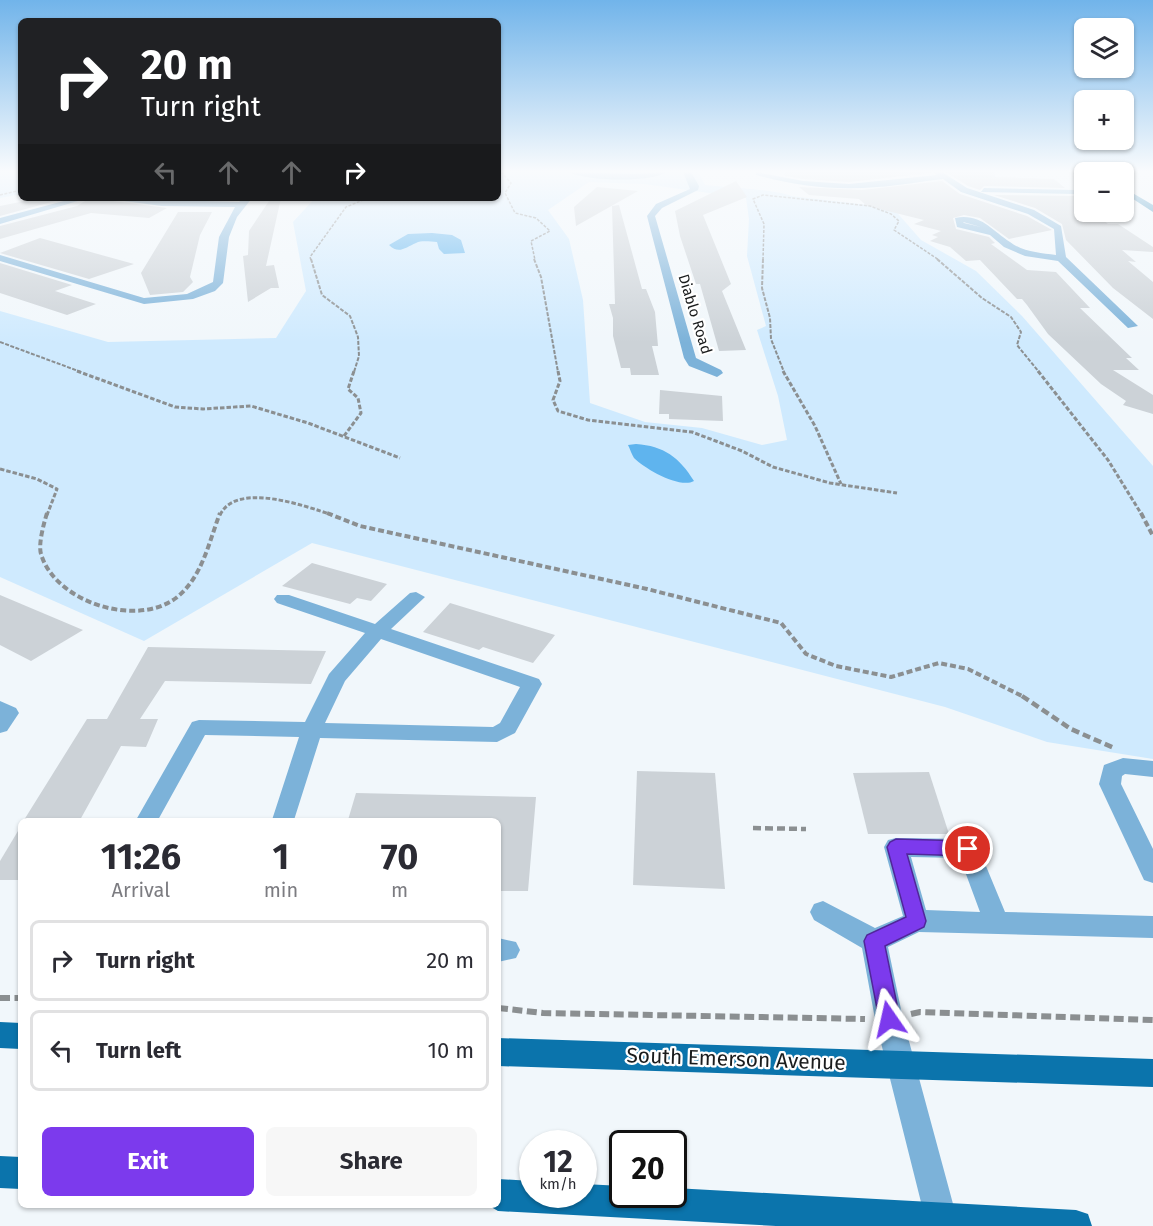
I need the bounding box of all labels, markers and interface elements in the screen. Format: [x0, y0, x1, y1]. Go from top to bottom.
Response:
map controls [1074, 18, 1134, 222]
button: layers [1074, 18, 1134, 78]
text: 20 m [141, 40, 233, 90]
icon: right [42, 42, 120, 120]
button: + [1074, 90, 1134, 150]
text: Turn right [141, 91, 261, 123]
icon: left [149, 156, 182, 189]
icon: ahead [212, 156, 245, 189]
icon: ahead [275, 156, 308, 189]
icon: right [338, 156, 371, 189]
button: − [1074, 162, 1134, 222]
street label: Diablo Road [674, 272, 716, 356]
pin [942, 823, 993, 874]
icon: arrive [951, 832, 984, 865]
text: 11:26 [101, 835, 181, 879]
text: 1 [273, 835, 289, 879]
text: 70 [381, 835, 418, 879]
text: Arrival [112, 878, 170, 902]
text: min [264, 878, 298, 902]
text: m [391, 878, 408, 902]
icon: right [45, 944, 78, 977]
text: Turn right [96, 947, 195, 974]
text: 20 m [426, 947, 474, 974]
position arrow [857, 987, 921, 1051]
icon: left [45, 1034, 78, 1067]
text: Turn left [96, 1037, 181, 1064]
text: 10 m [428, 1037, 474, 1064]
street label: South Emerson Avenue [626, 1042, 846, 1076]
button: Exit [42, 1127, 254, 1196]
button: Share [266, 1127, 477, 1196]
speed limit sign: 20 [609, 1130, 687, 1208]
text: 12 [543, 1144, 573, 1180]
text: km/h [539, 1175, 577, 1193]

